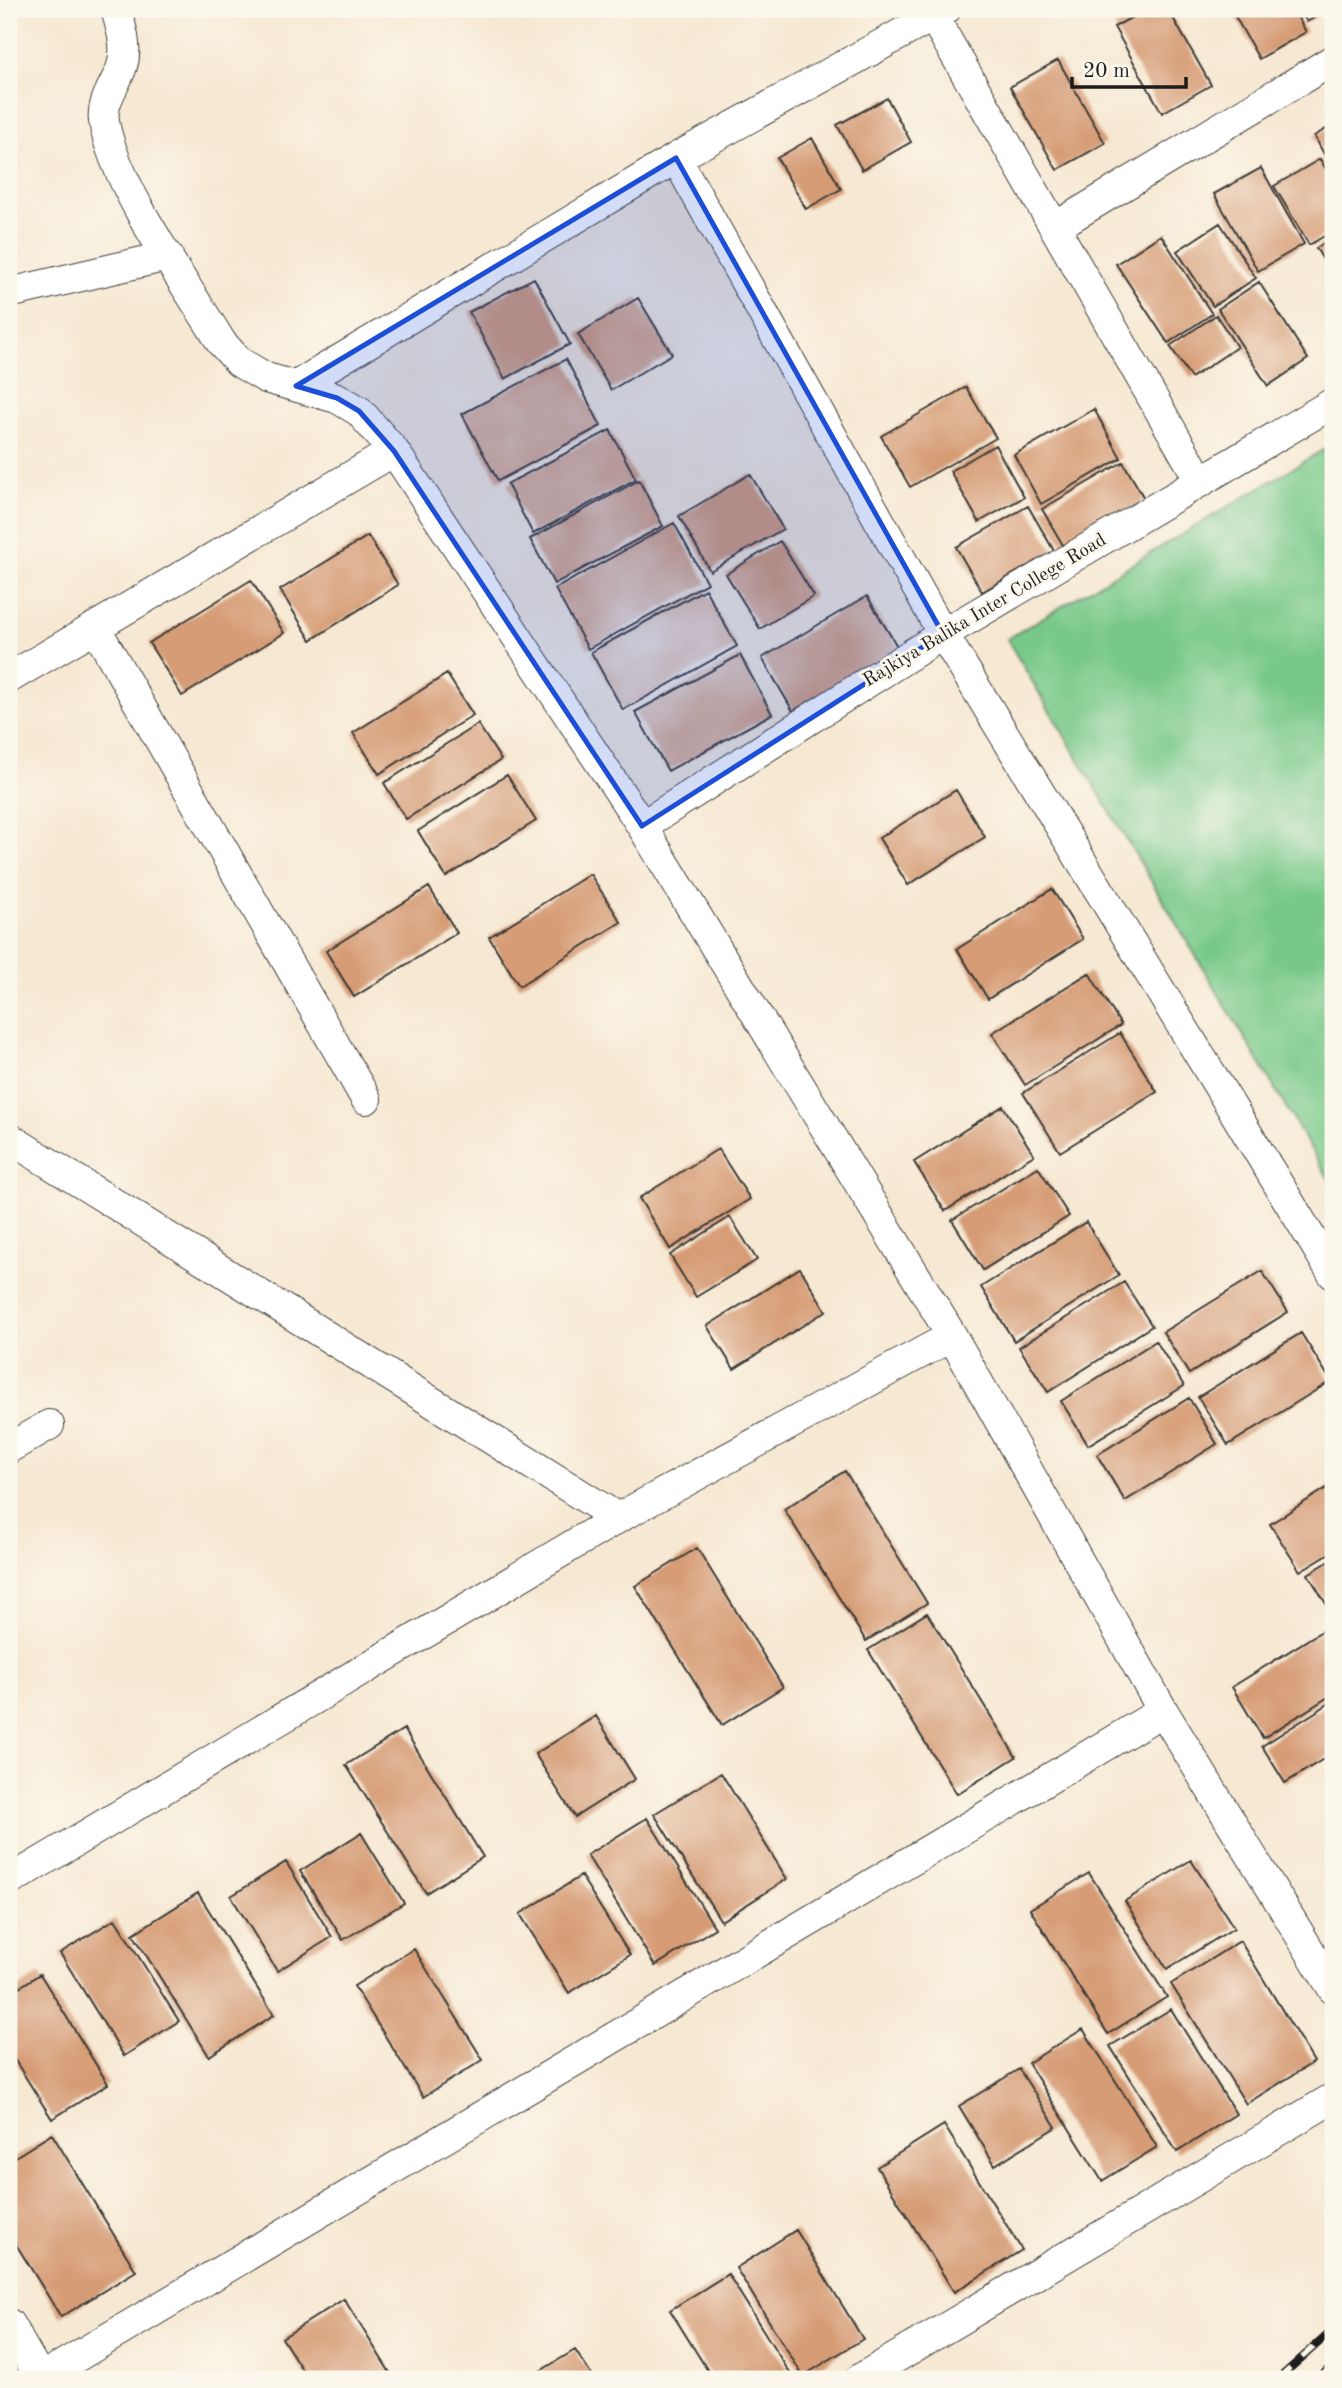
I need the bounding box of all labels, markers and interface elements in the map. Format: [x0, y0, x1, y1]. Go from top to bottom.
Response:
scale bar [1072, 46, 1186, 90]
text: 20 m [1083, 61, 1130, 82]
street label: Rajkiya Balika Inter College Road [860, 531, 1110, 691]

